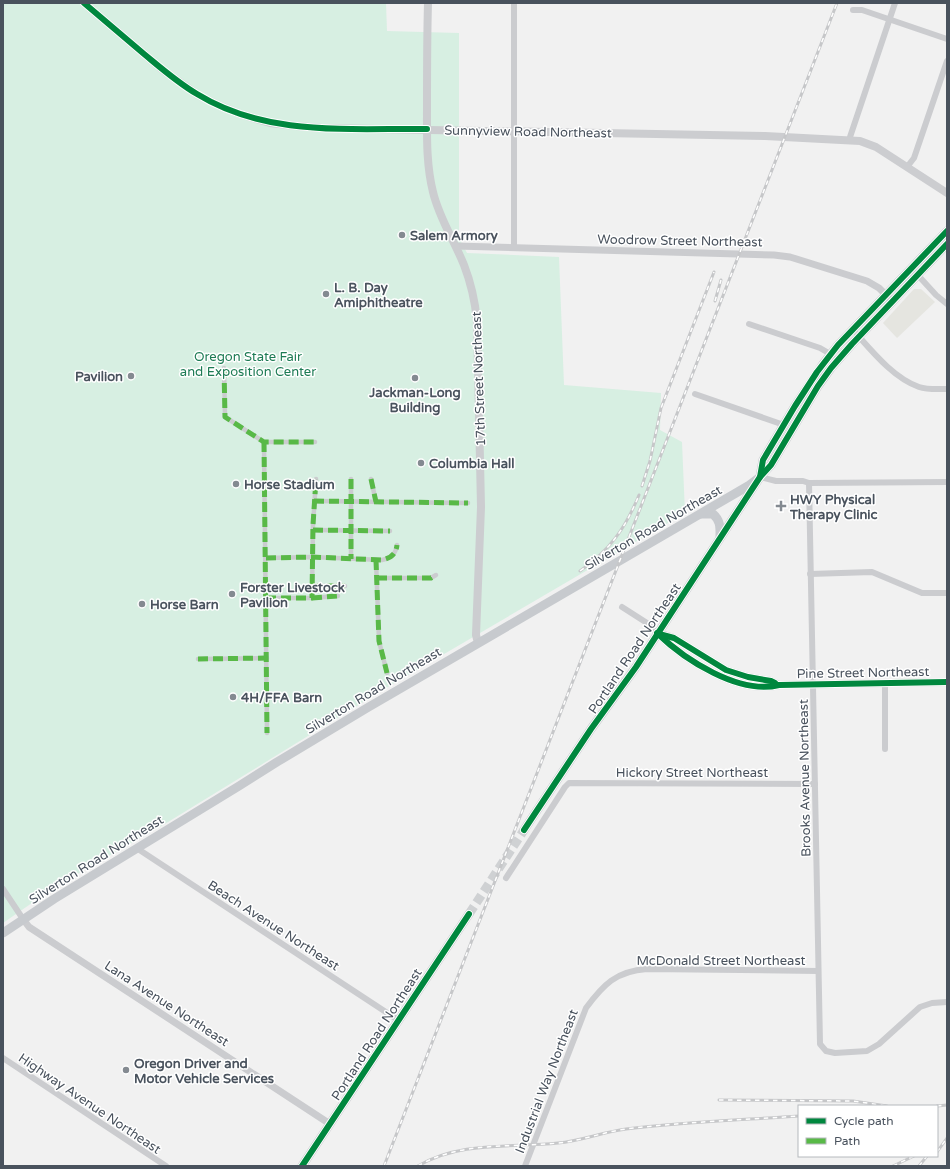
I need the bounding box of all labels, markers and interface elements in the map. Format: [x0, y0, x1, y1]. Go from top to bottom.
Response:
street label: Sunnyview Road Northeast [444, 123, 612, 141]
place label: Salem Armory [410, 228, 498, 244]
marker: Salem Armory [397, 230, 407, 240]
street label: Woodrow Street Northeast [597, 232, 763, 250]
place label: L. B. Day Amiphitheatre [334, 280, 423, 311]
marker: L. B. Day Amiphitheatre [321, 289, 331, 299]
street label: 17th Street Northeast [469, 311, 489, 447]
park label: Oregon State Fair and Exposition Center [180, 349, 316, 380]
place label: Pavilion [75, 369, 123, 385]
marker: Pavilion [126, 371, 136, 381]
marker: Jackman-Long Building [410, 373, 420, 383]
place label: Jackman-Long Building [368, 385, 461, 416]
place label: Columbia Hall [429, 456, 515, 472]
marker: Columbia Hall [416, 458, 426, 468]
place label: Horse Stadium [244, 477, 335, 493]
marker: Horse Stadium [231, 479, 241, 489]
street label: Silverton Road Northeast [582, 482, 725, 574]
place label: HWY Physical Therapy Clinic [789, 492, 878, 523]
marker: HWY Physical Therapy Clinic [775, 500, 787, 512]
place label: Forster Livestock Pavilion [240, 580, 345, 611]
street label: Portland Road Northeast [585, 580, 685, 717]
marker: Forster Livestock Pavilion [227, 589, 237, 599]
place label: Horse Barn [150, 597, 219, 613]
marker: Horse Barn [137, 599, 147, 609]
street label: Silverton Road Northeast [303, 644, 444, 738]
street label: Pine Street Northeast [796, 664, 930, 682]
place label: 4H/FFA Barn [241, 690, 322, 706]
marker: 4H/FFA Barn [228, 692, 238, 702]
street label: Brooks Avenue Northeast [796, 699, 814, 857]
street label: Hickory Street Northeast [616, 765, 768, 781]
street label: Silverton Road Northeast [26, 812, 167, 908]
street label: Beach Avenue Northeast [205, 877, 342, 974]
street label: McDonald Street Northeast [636, 953, 806, 969]
street label: Lana Avenue Northeast [101, 958, 232, 1050]
street label: Portland Road Northeast [328, 965, 426, 1104]
street label: Industrial Way Northeast [512, 1007, 582, 1156]
street label: Highway Avenue Northeast [15, 1050, 164, 1158]
place label: Oregon Driver and Motor Vehicle Services [134, 1056, 274, 1087]
marker: Oregon Driver and Motor Vehicle Services [121, 1065, 131, 1075]
legend [798, 1105, 938, 1157]
text: Cycle path [834, 1114, 893, 1128]
text: Path [834, 1134, 860, 1148]

